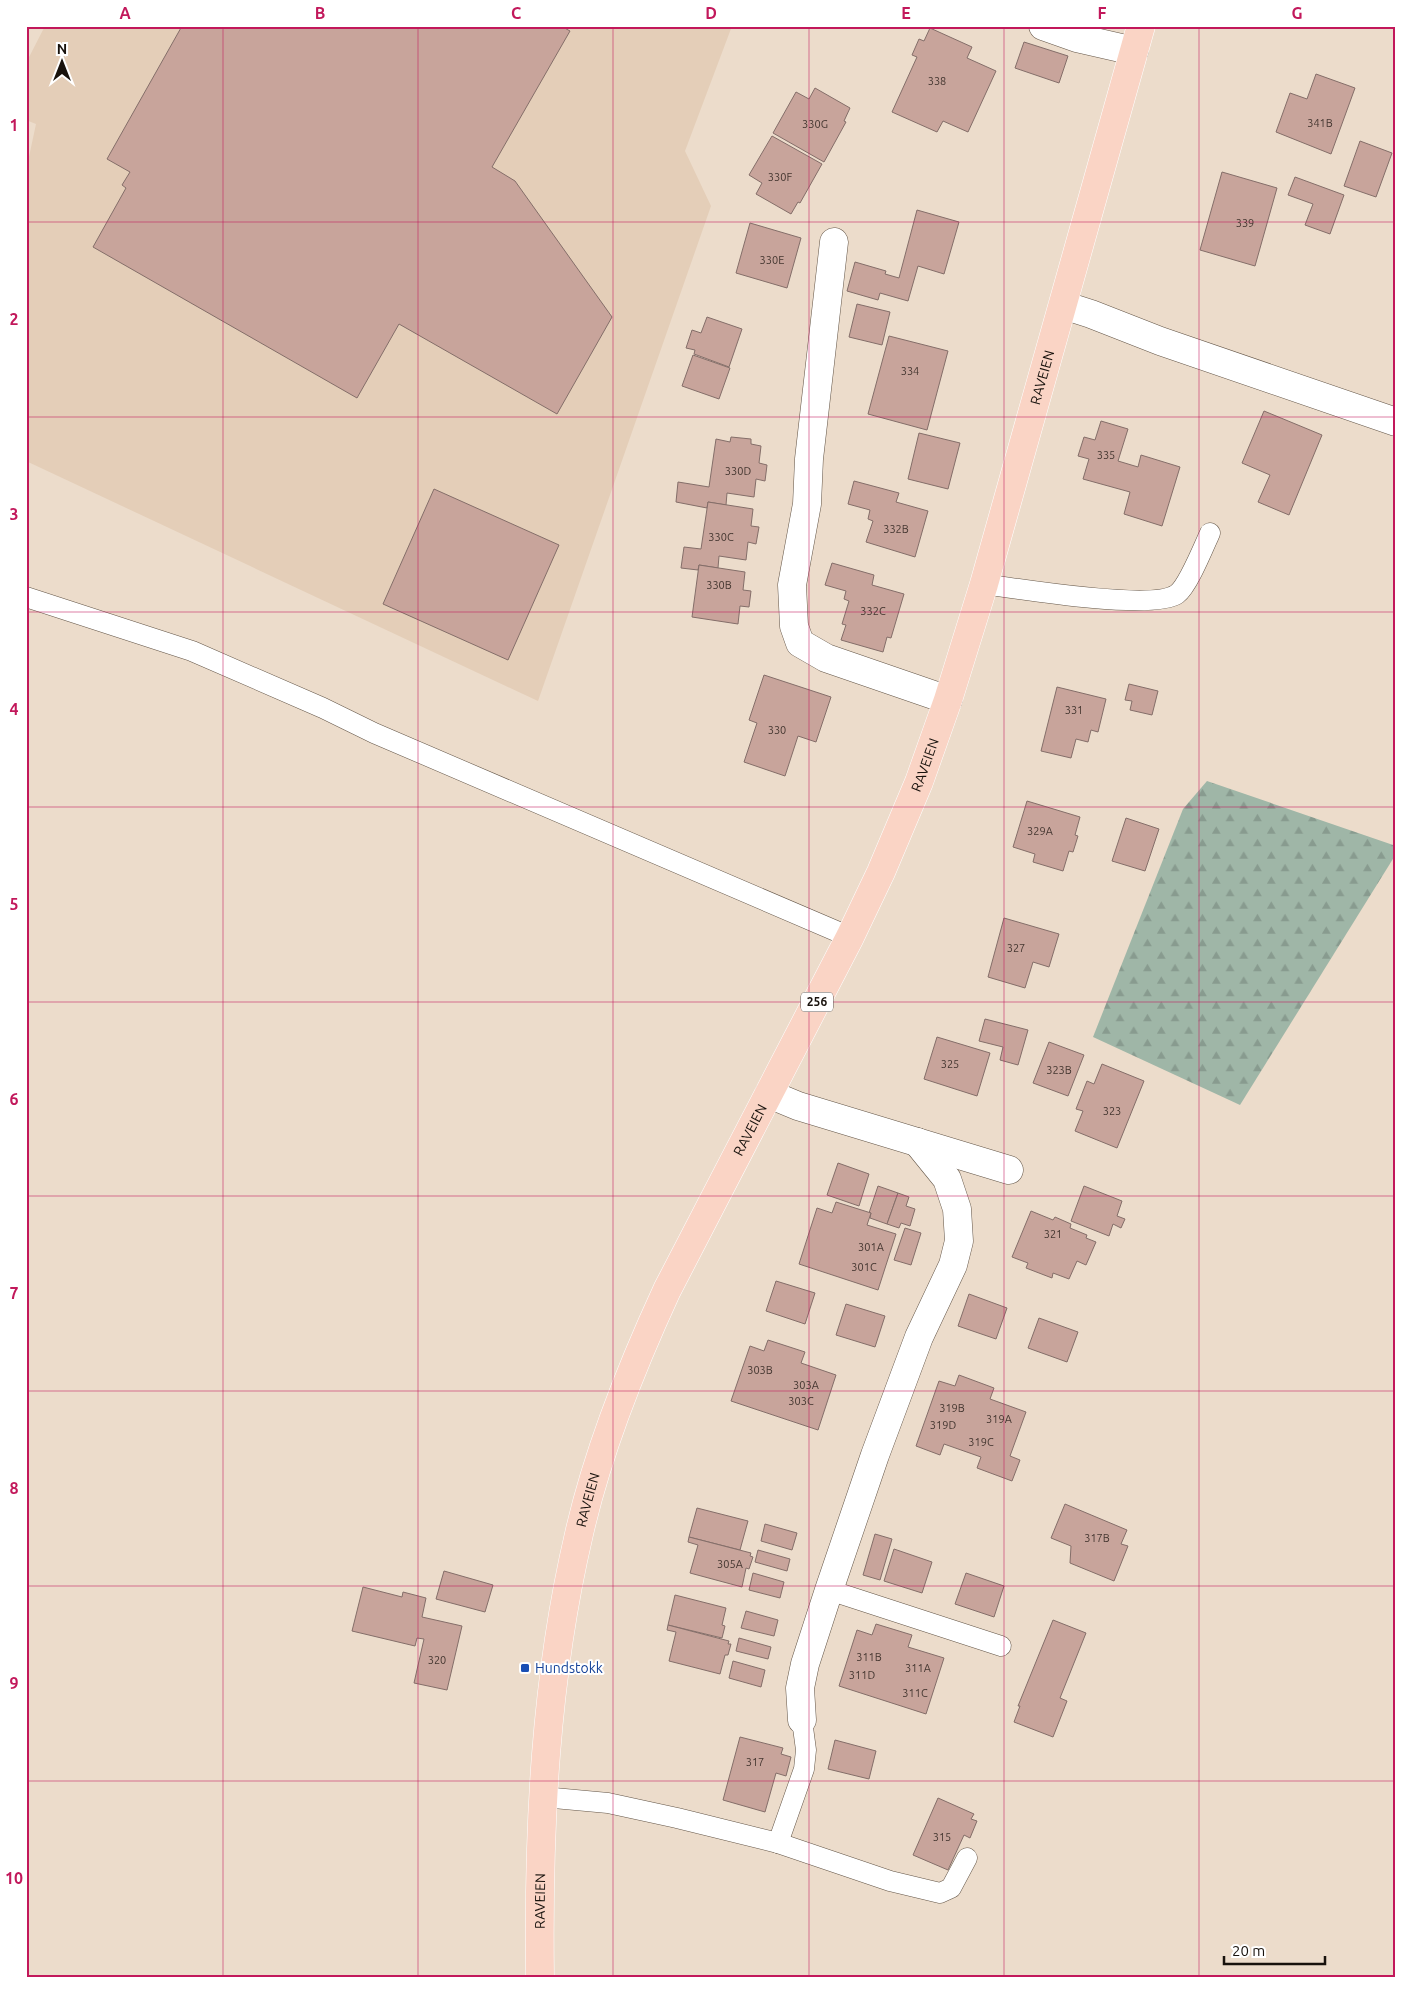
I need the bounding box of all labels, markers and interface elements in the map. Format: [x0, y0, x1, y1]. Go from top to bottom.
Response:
text: A [119, 4, 131, 22]
text: B [315, 4, 325, 22]
text: C [511, 4, 521, 22]
text: D [705, 4, 717, 22]
text: E [901, 4, 911, 22]
text: F [1098, 4, 1107, 22]
text: G [1291, 4, 1303, 22]
north arrow [38, 38, 88, 88]
text: N [57, 41, 67, 57]
house number: 338 [928, 75, 946, 87]
text: 1 [9, 116, 19, 134]
house number: 341B [1307, 117, 1333, 129]
house number: 330G [802, 118, 828, 130]
house number: 330F [768, 171, 792, 183]
house number: 339 [1236, 217, 1254, 229]
house number: 330E [760, 254, 784, 266]
text: 2 [9, 310, 19, 328]
street label: RAVEIEN [1027, 348, 1057, 406]
house number: 334 [901, 365, 919, 377]
house number: 335 [1097, 449, 1115, 461]
house number: 330D [725, 465, 751, 477]
text: 3 [9, 505, 19, 523]
house number: 332B [883, 523, 909, 535]
house number: 330C [708, 531, 734, 543]
house number: 330B [706, 579, 732, 591]
house number: 332C [860, 605, 886, 617]
text: 4 [9, 700, 19, 718]
house number: 331 [1065, 704, 1083, 716]
house number: 330 [768, 724, 786, 736]
street label: RAVEIEN [908, 736, 942, 794]
house number: 329A [1027, 825, 1054, 837]
text: 5 [9, 895, 19, 913]
house number: 327 [1007, 942, 1025, 954]
road number: 256 [801, 992, 833, 1012]
house number: 325 [941, 1058, 959, 1070]
house number: 323B [1046, 1064, 1072, 1076]
text: 6 [9, 1090, 19, 1108]
street label: RAVEIEN [730, 1101, 770, 1158]
house number: 323 [1103, 1105, 1121, 1117]
house number: 321 [1044, 1228, 1062, 1240]
house number: 301A [858, 1241, 885, 1253]
house number: 301C [851, 1261, 877, 1273]
text: 7 [9, 1284, 19, 1302]
house number: 303B [747, 1364, 773, 1376]
house number: 303A [793, 1379, 820, 1391]
house number: 303C [788, 1395, 814, 1407]
house number: 319B [939, 1402, 965, 1414]
house number: 319A [986, 1413, 1013, 1425]
house number: 319D [930, 1419, 956, 1431]
house number: 319C [968, 1436, 994, 1448]
street label: RAVEIEN [573, 1471, 603, 1529]
text: 8 [9, 1479, 19, 1497]
house number: 317B [1084, 1532, 1110, 1544]
house number: 305A [717, 1558, 744, 1570]
house number: 311B [856, 1651, 882, 1663]
house number: 320 [428, 1654, 446, 1666]
place label: Hundstokk [535, 1660, 603, 1676]
marker: Hundstokk [519, 1662, 531, 1674]
house number: 311A [905, 1662, 932, 1674]
house number: 311D [849, 1669, 875, 1681]
text: 9 [9, 1674, 19, 1692]
house number: 311C [902, 1687, 928, 1699]
house number: 317 [746, 1756, 764, 1768]
house number: 315 [933, 1831, 951, 1843]
text: 10 [5, 1869, 23, 1887]
street label: RAVEIEN [532, 1873, 548, 1929]
scale bar [1224, 1933, 1326, 1965]
text: 20 m [1232, 1942, 1265, 1959]

